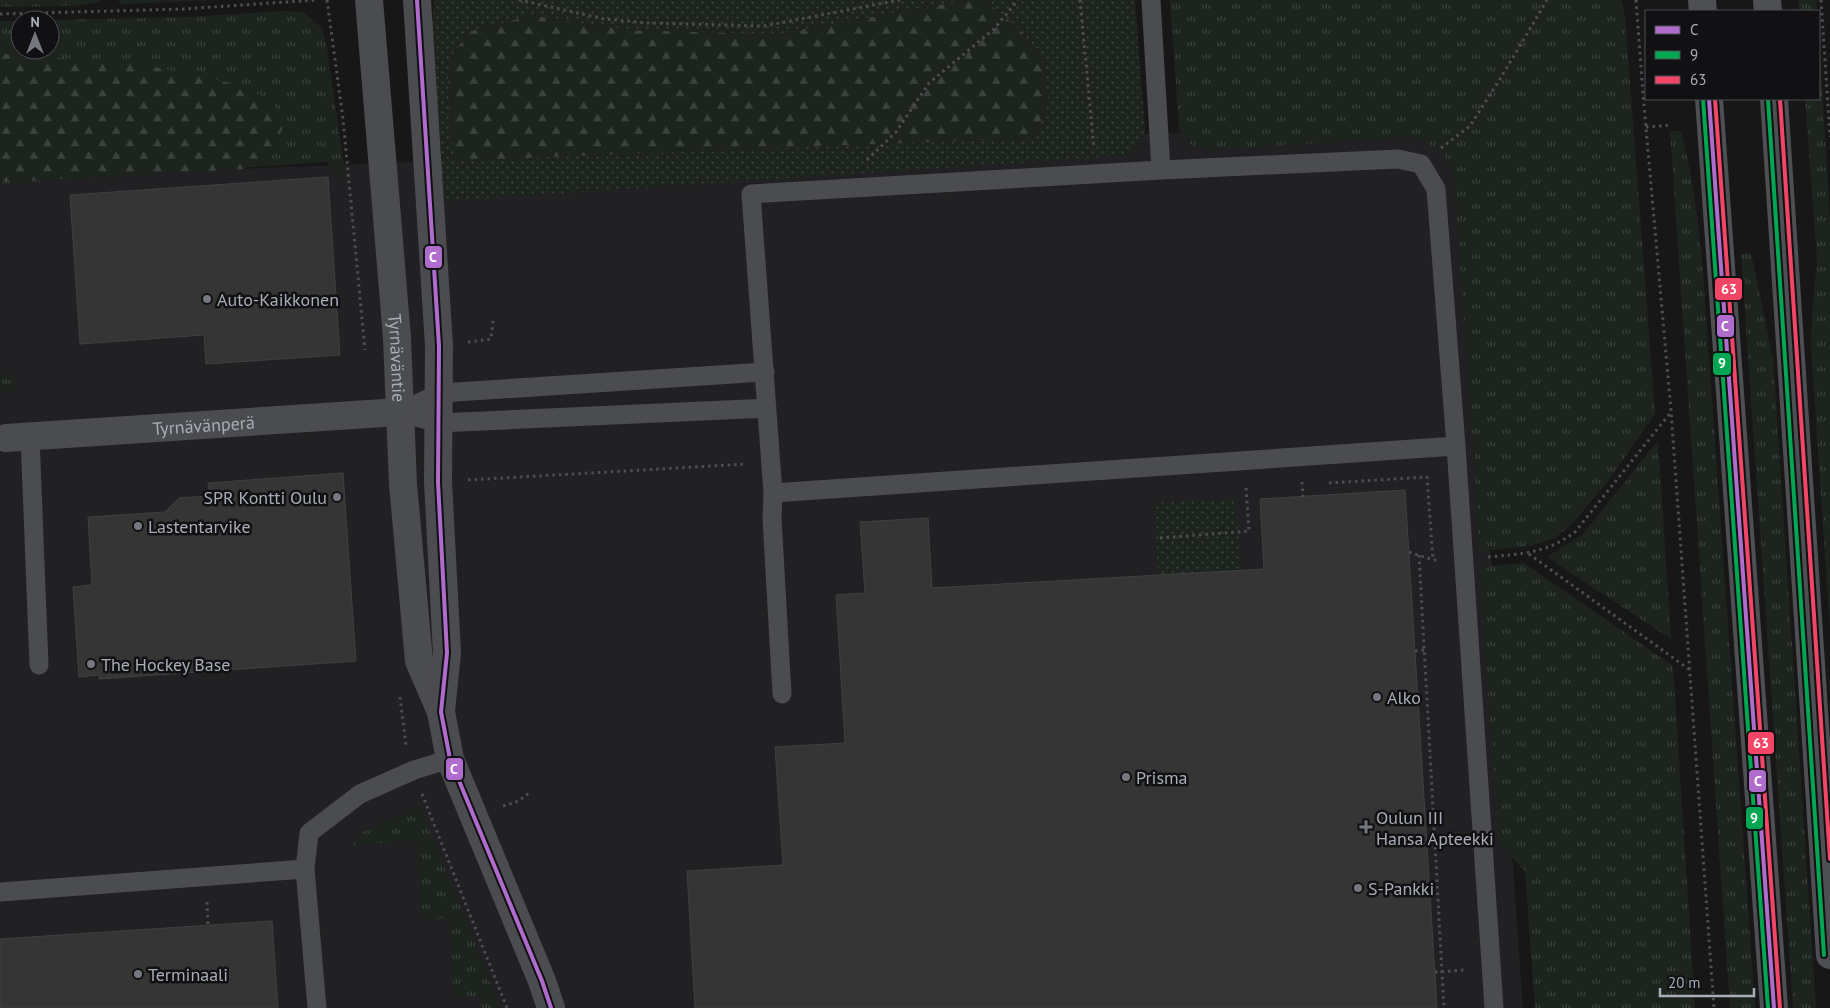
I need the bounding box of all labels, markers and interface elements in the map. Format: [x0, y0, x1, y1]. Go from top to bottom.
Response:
north arrow [10, 10, 60, 60]
legend [1645, 10, 1820, 100]
text: N [30, 13, 40, 31]
text: C [1690, 20, 1699, 39]
text: 9 [1690, 45, 1698, 64]
text: 63 [1690, 70, 1706, 89]
line badge: C [424, 245, 443, 269]
text: C [429, 248, 437, 266]
line badge: 63 [1714, 277, 1743, 301]
text: 63 [1721, 280, 1737, 298]
place label: Auto-Kaikkonen [217, 288, 339, 311]
marker: Auto-Kaikkonen [201, 293, 213, 305]
street label: Tyrnäväntie [384, 313, 411, 403]
line badge: C [1716, 314, 1735, 338]
text: C [1721, 317, 1729, 335]
line badge: 9 [1712, 352, 1732, 376]
text: 9 [1718, 354, 1726, 372]
street label: Tyrnävänperä [152, 410, 255, 440]
place label: SPR Kontti Oulu [203, 486, 327, 509]
marker: SPR Kontti Oulu [331, 491, 343, 503]
place label: Lastentarvike [148, 515, 251, 538]
marker: Lastentarvike [132, 520, 144, 532]
place label: The Hockey Base [101, 653, 231, 676]
marker: The Hockey Base [85, 658, 97, 670]
place label: Alko [1387, 686, 1421, 709]
marker: Alko [1371, 691, 1383, 703]
line badge: 63 [1747, 731, 1775, 755]
text: 63 [1753, 734, 1769, 752]
line badge: C [445, 757, 464, 781]
text: C [450, 760, 458, 778]
place label: Prisma [1136, 766, 1188, 789]
line badge: C [1748, 769, 1767, 793]
marker: Prisma [1120, 771, 1132, 783]
text: C [1754, 772, 1762, 790]
place label: Oulun III Hansa Apteekki [1376, 806, 1494, 850]
line badge: 9 [1745, 806, 1764, 830]
text: 9 [1750, 809, 1758, 827]
marker: Oulun III Hansa Apteekki [1360, 821, 1372, 833]
place label: S-Pankki [1368, 877, 1434, 900]
marker: S-Pankki [1352, 882, 1364, 894]
place label: Terminaali [148, 963, 228, 986]
scale bar [1660, 966, 1754, 998]
marker: Terminaali [132, 968, 144, 980]
text: 20 m [1668, 973, 1701, 992]

